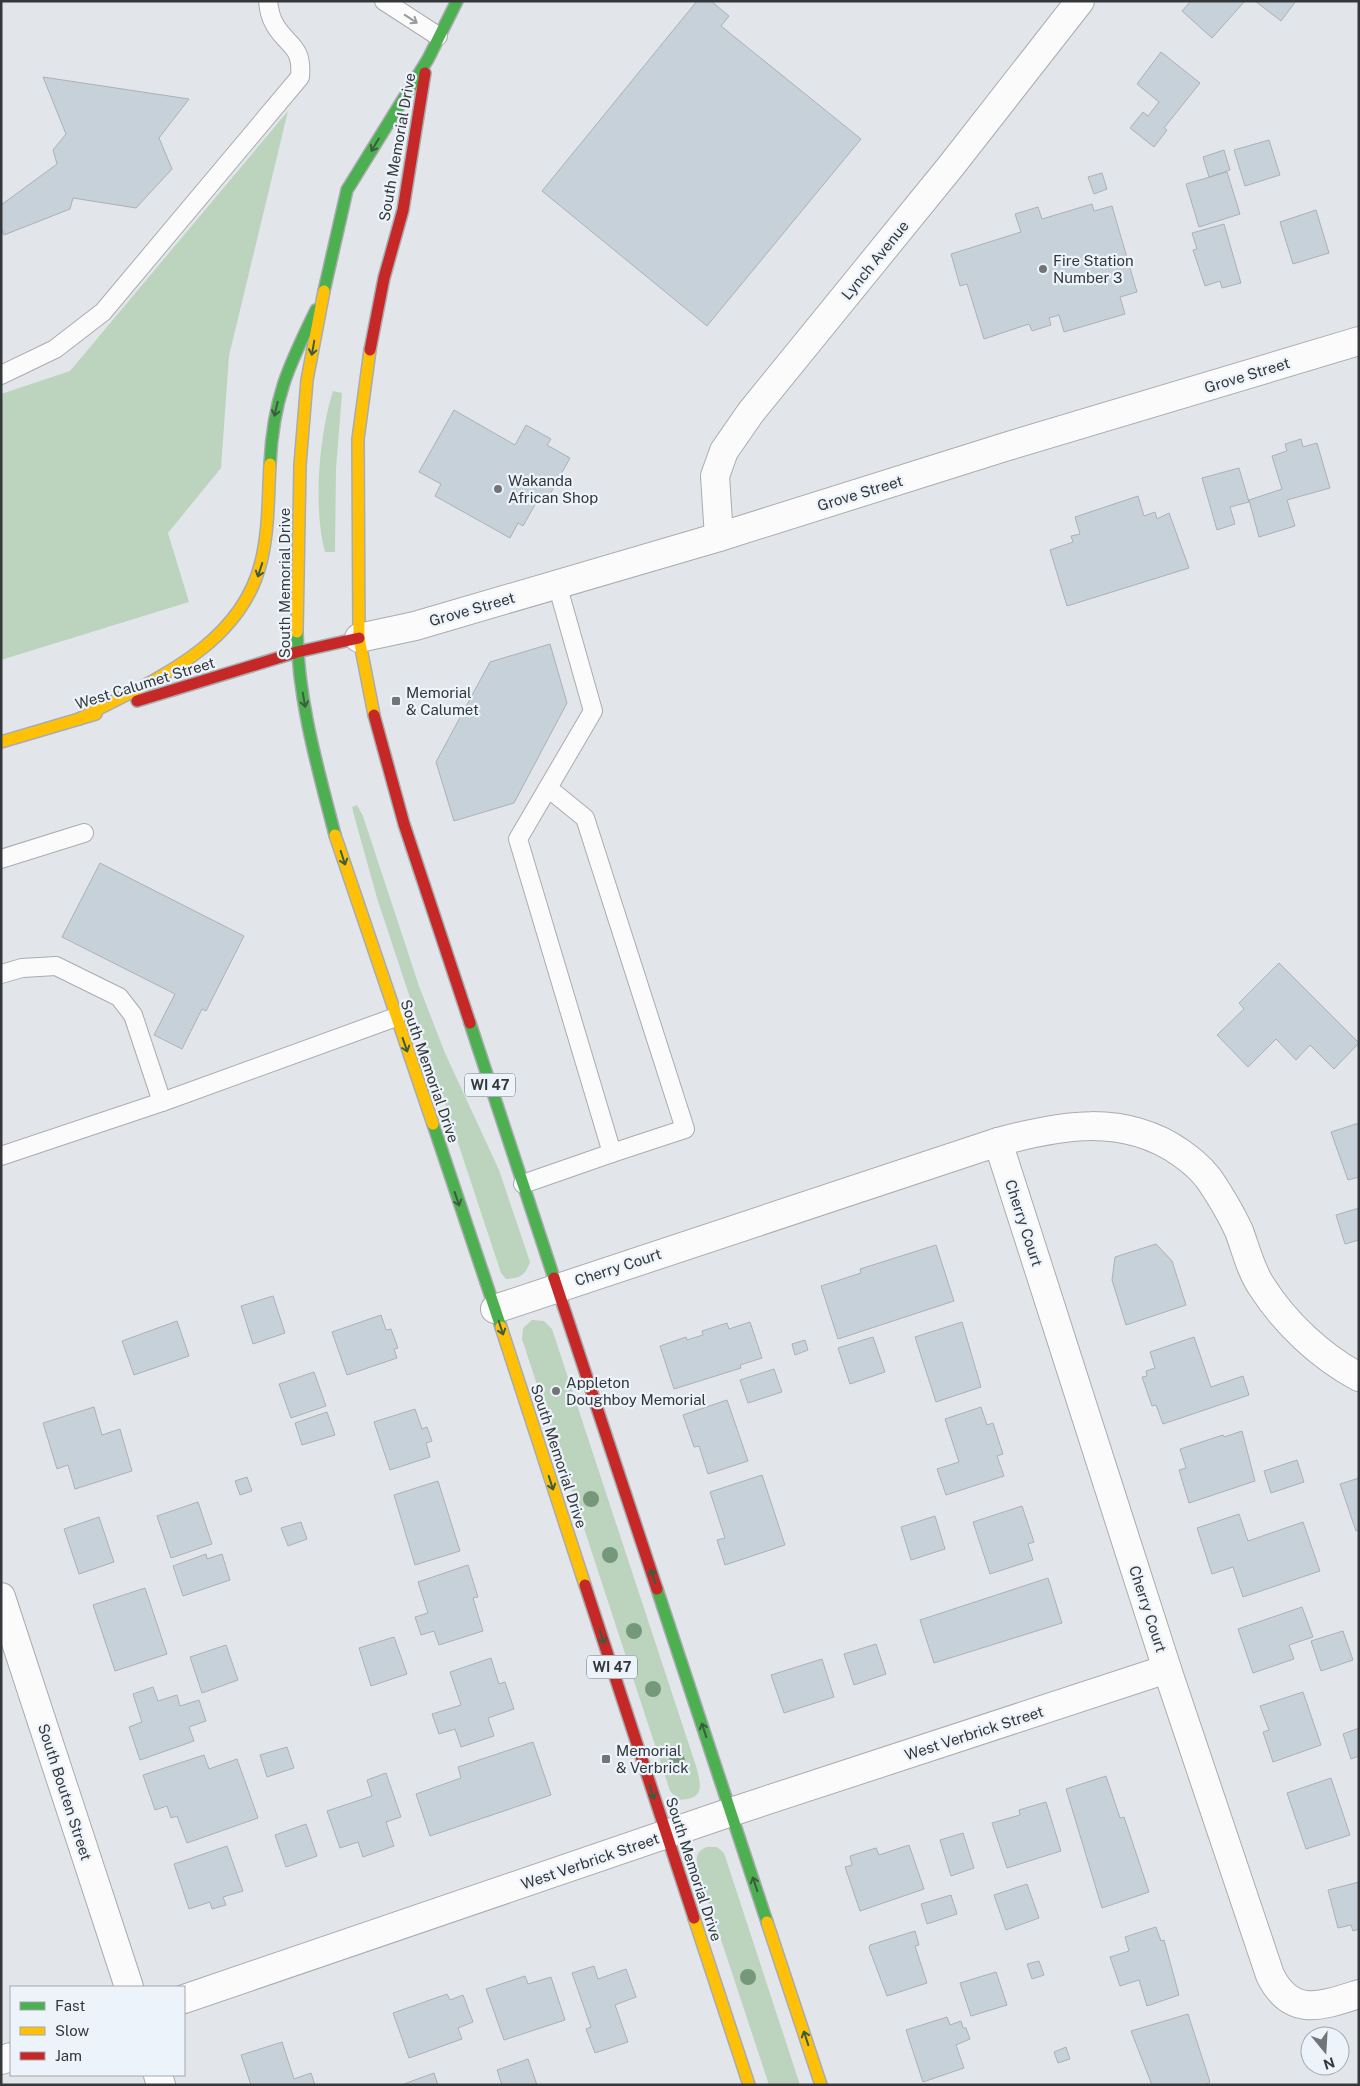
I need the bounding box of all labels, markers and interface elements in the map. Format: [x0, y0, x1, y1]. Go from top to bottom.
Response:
one-way arrow [404, 14, 418, 24]
street label: South Memorial Drive [376, 71, 418, 223]
one-way arrow [369, 137, 379, 151]
street label: Lynch Avenue [838, 217, 912, 303]
place label: Fire Station Number 3 [1053, 252, 1134, 286]
marker: Fire Station Number 3 [1037, 263, 1049, 275]
one-way arrow [307, 340, 317, 356]
street label: Grove Street [1202, 354, 1292, 396]
one-way arrow [271, 400, 280, 416]
place label: Wakanda African Shop [508, 472, 598, 506]
street label: Grove Street [815, 472, 905, 514]
marker: Wakanda African Shop [492, 483, 504, 495]
street label: South Memorial Drive [276, 508, 293, 658]
one-way arrow [255, 561, 264, 577]
street label: Grove Street [427, 589, 517, 629]
street label: West Calumet Street [73, 654, 217, 712]
place label: Memorial & Calumet [406, 684, 479, 718]
one-way arrow [300, 692, 310, 708]
marker: Memorial & Calumet [390, 695, 402, 707]
one-way arrow [338, 850, 348, 866]
street label: South Memorial Drive [397, 997, 463, 1145]
one-way arrow [401, 1037, 411, 1053]
road number: WI 47 [465, 1074, 515, 1096]
street label: Cherry Court [1002, 1178, 1046, 1269]
one-way arrow [453, 1191, 463, 1207]
street label: Cherry Court [573, 1245, 664, 1289]
one-way arrow [497, 1320, 506, 1335]
place label: Appleton Doughboy Memorial [566, 1374, 706, 1408]
street label: South Memorial Drive [528, 1382, 590, 1530]
marker: Appleton Doughboy Memorial [550, 1385, 562, 1397]
one-way arrow [547, 1474, 557, 1490]
street label: Cherry Court [1126, 1564, 1170, 1655]
one-way arrow [648, 1568, 657, 1584]
one-way arrow [598, 1629, 607, 1644]
road number: WI 47 [587, 1655, 637, 1678]
street label: West Verbrick Street [902, 1702, 1046, 1763]
street label: South Bouten Street [35, 1721, 95, 1863]
one-way arrow [699, 1723, 708, 1738]
place label: Memorial & Verbrick [616, 1742, 689, 1776]
marker: Memorial & Verbrick [600, 1753, 612, 1765]
one-way arrow [648, 1783, 657, 1799]
street label: South Memorial Drive [663, 1795, 725, 1943]
street label: West Verbrick Street [519, 1829, 661, 1893]
one-way arrow [750, 1877, 759, 1892]
legend [10, 1986, 185, 2076]
text: Fast [55, 1997, 85, 2014]
text: Slow [55, 2022, 90, 2039]
north arrow [1300, 2026, 1350, 2076]
one-way arrow [801, 2031, 810, 2047]
text: Jam [55, 2047, 82, 2064]
text: N [1321, 2054, 1337, 2073]

